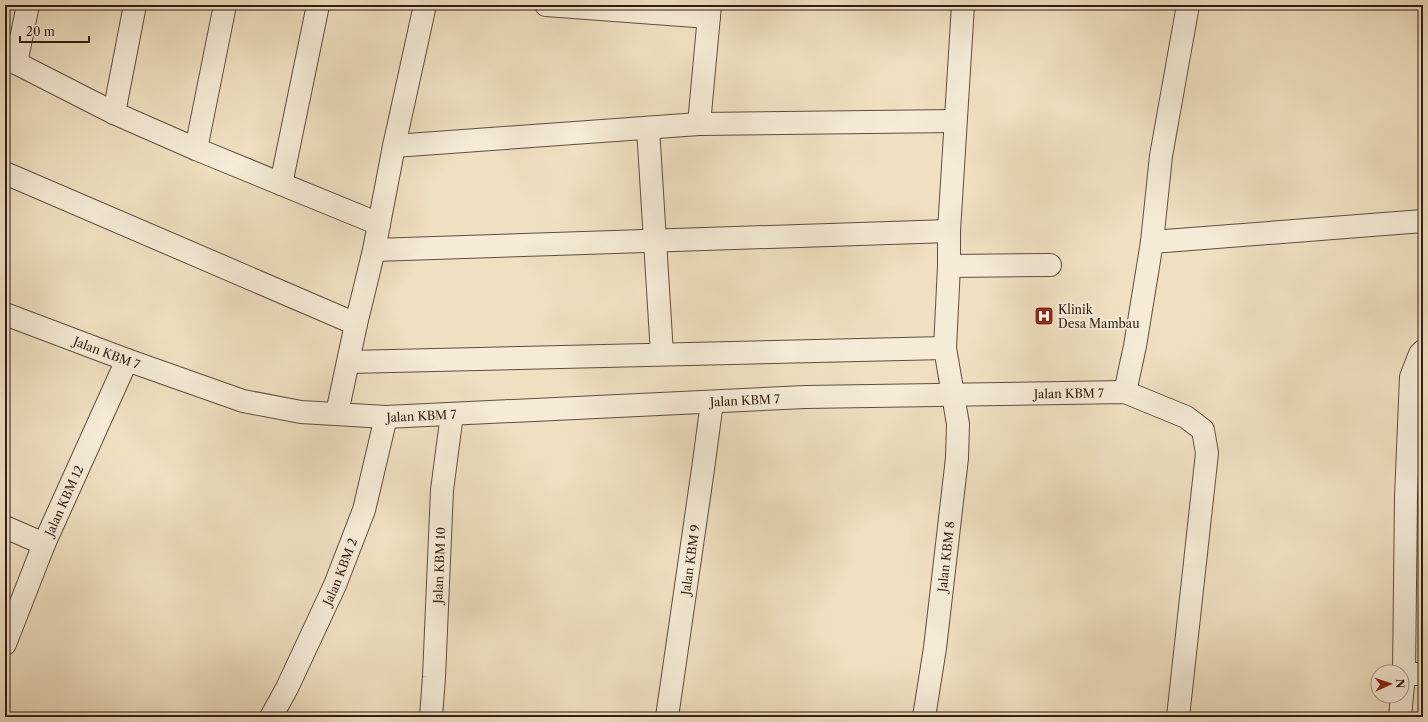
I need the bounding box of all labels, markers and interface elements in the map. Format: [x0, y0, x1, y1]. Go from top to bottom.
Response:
scale bar [20, 18, 89, 44]
text: 20 m [26, 24, 55, 39]
place label: Klinik Desa Mambau [1058, 302, 1140, 331]
hospital icon: Klinik Desa Mambau [1033, 305, 1055, 327]
street label: Jalan KBM 7 [70, 332, 142, 372]
street label: Jalan KBM 7 [1032, 385, 1104, 401]
street label: Jalan KBM 7 [708, 391, 780, 409]
street label: Jalan KBM 7 [384, 406, 457, 425]
street label: Jalan KBM 12 [40, 463, 86, 540]
street label: Jalan KBM 8 [934, 520, 957, 595]
street label: Jalan KBM 9 [677, 523, 702, 598]
street label: Jalan KBM 10 [430, 527, 448, 606]
street label: Jalan KBM 2 [318, 536, 360, 609]
north arrow [1370, 664, 1410, 704]
text: N [1393, 678, 1407, 689]

